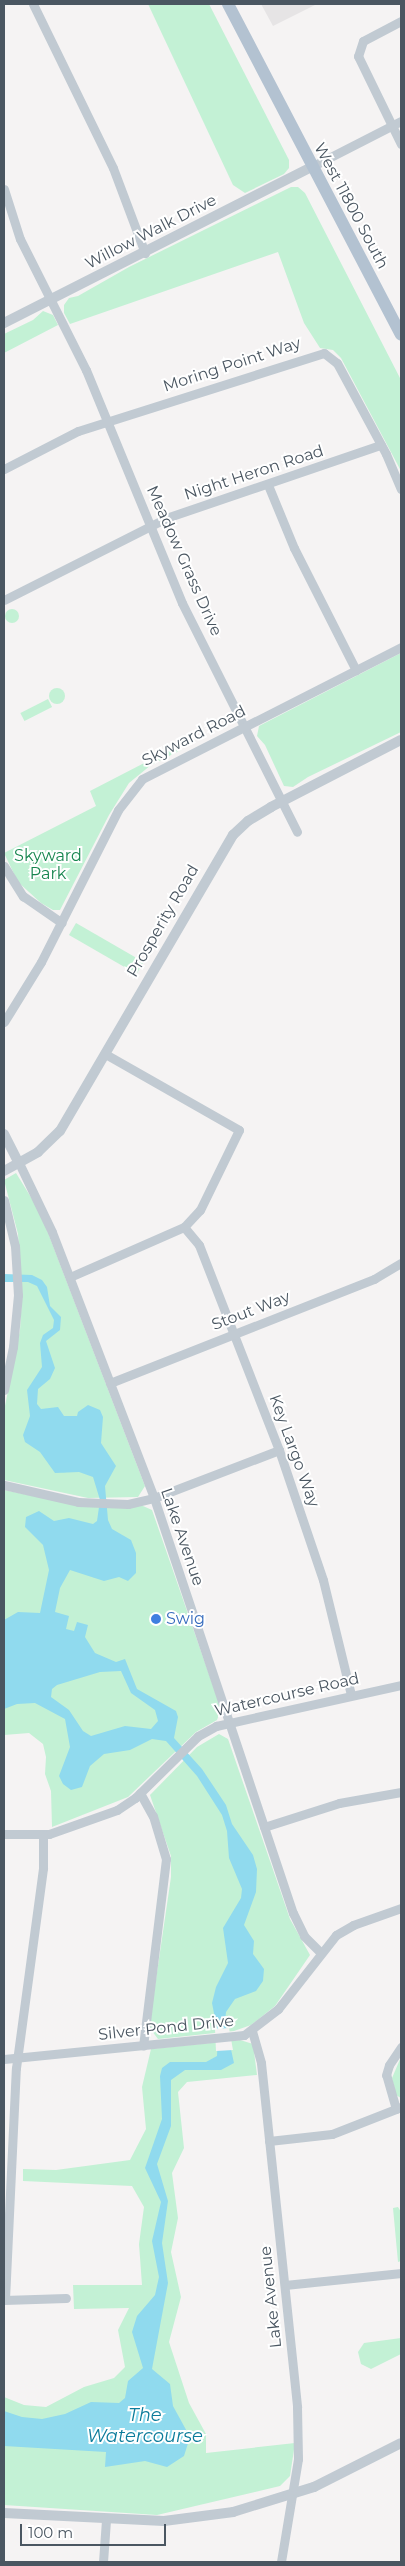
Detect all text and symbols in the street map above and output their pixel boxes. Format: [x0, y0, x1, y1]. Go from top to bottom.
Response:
street label: West 11800 South [310, 140, 392, 272]
street label: Willow Walk Drive [82, 191, 220, 273]
street label: Moring Point Way [161, 334, 303, 396]
street label: Night Heron Road [182, 441, 326, 505]
street label: Meadow Grass Drive [142, 483, 226, 639]
street label: Skyward Road [139, 702, 249, 770]
park label: Skyward Park [14, 846, 82, 884]
street label: Prosperity Road [123, 861, 203, 981]
street label: Stout Way [209, 1287, 293, 1335]
street label: Key Largo Way [265, 1392, 323, 1510]
street label: Lake Avenue [156, 1485, 208, 1589]
place label: Swig [166, 1609, 205, 1629]
marker: Swig [150, 1613, 162, 1625]
street label: Watercourse Road [213, 1669, 361, 1721]
street label: Silver Pond Drive [97, 2011, 235, 2045]
street label: Lake Avenue [256, 2245, 286, 2349]
water label: The Watercourse [87, 2405, 203, 2448]
scale bar [22, 2514, 169, 2546]
text: 100 m [28, 2523, 73, 2542]

